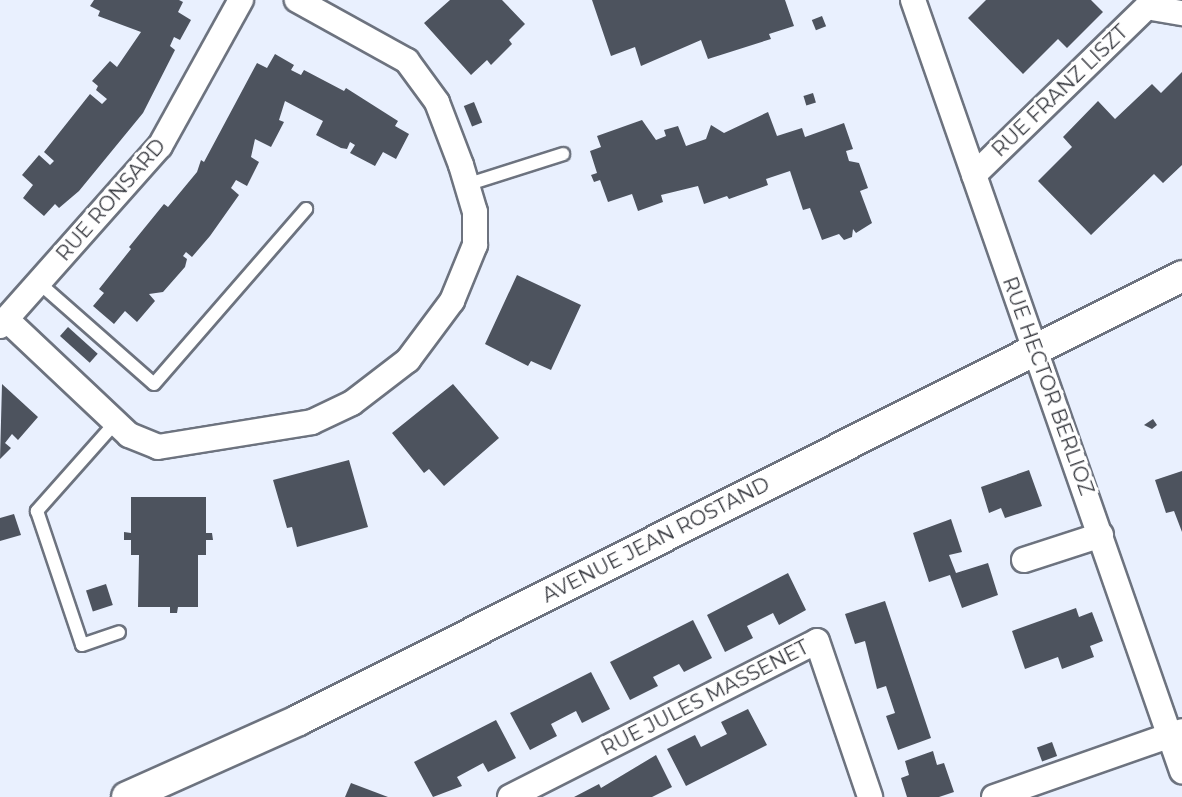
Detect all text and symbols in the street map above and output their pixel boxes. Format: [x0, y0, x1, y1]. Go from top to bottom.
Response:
street label: RUE FRANZ LISZT [987, 20, 1133, 162]
street label: RUE RONSARD [51, 134, 171, 266]
street label: RUE HECTOR BERLIOZ [997, 274, 1099, 498]
street label: AVENUE JEAN ROSTAND [538, 472, 774, 608]
street label: RUE JULES MASSENET [597, 635, 813, 761]

